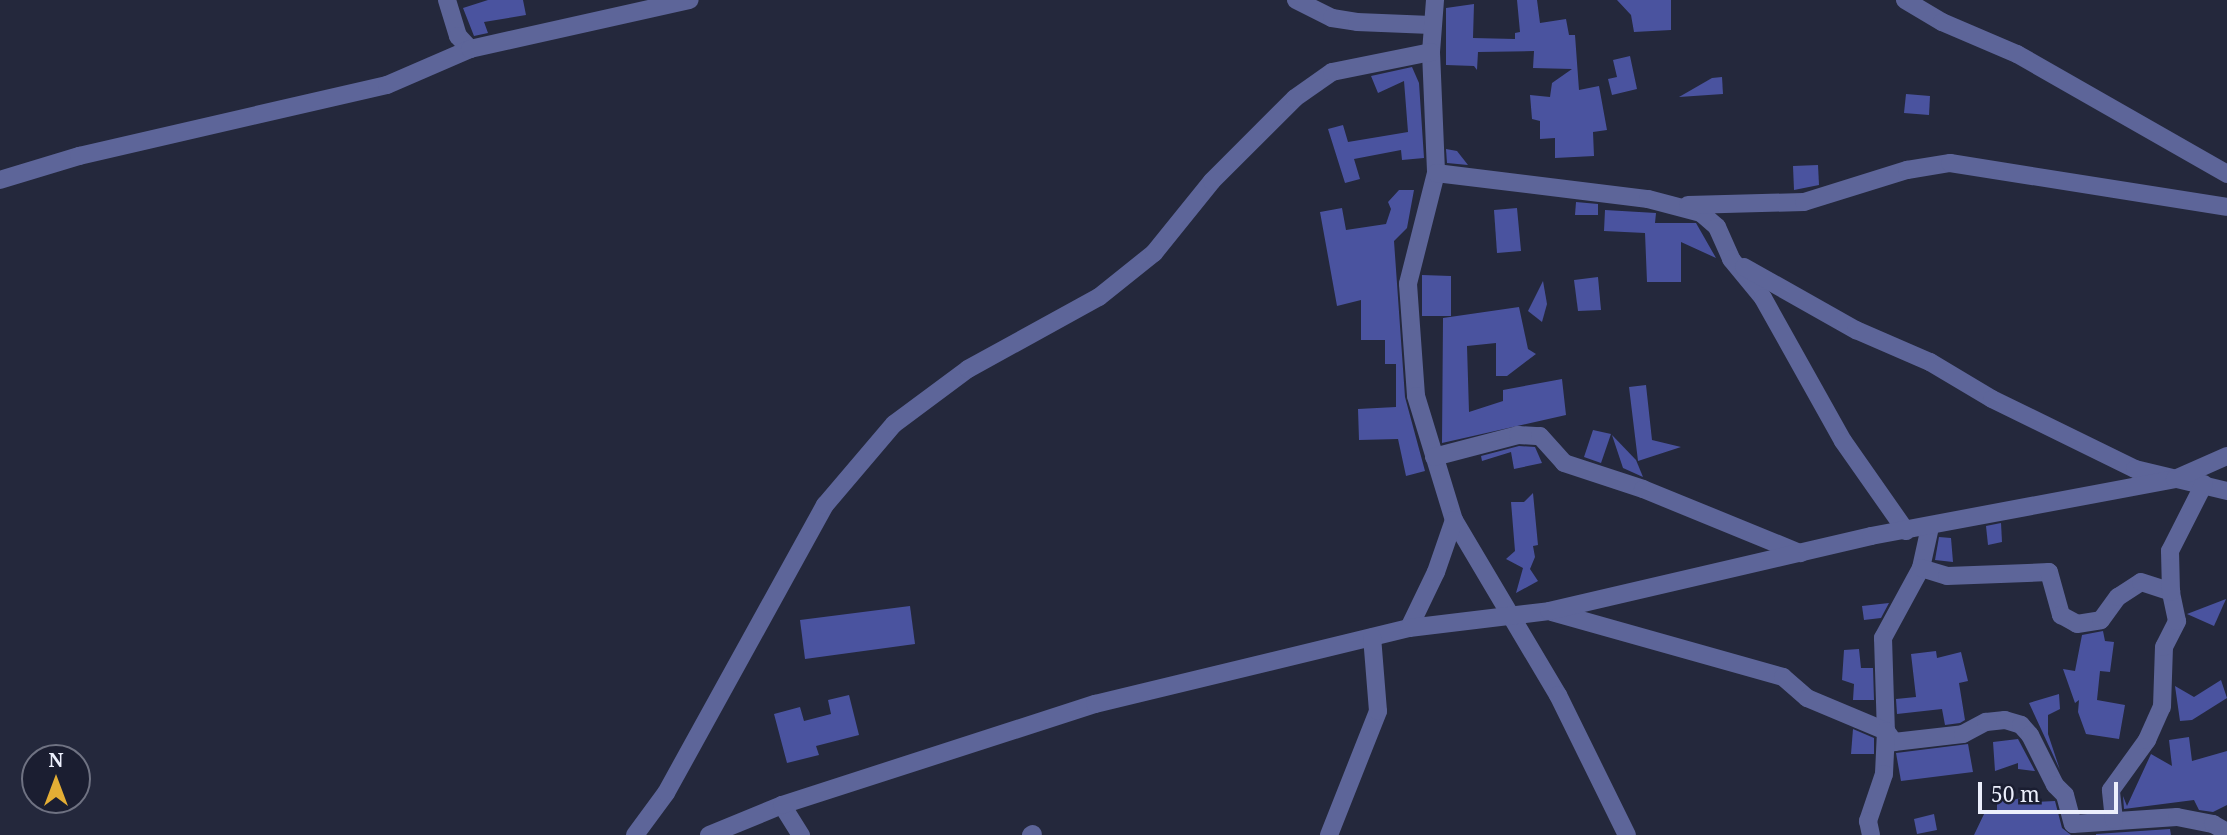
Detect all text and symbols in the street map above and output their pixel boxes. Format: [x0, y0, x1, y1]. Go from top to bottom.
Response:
north arrow [21, 744, 91, 814]
text: N [49, 747, 63, 773]
scale bar [1982, 768, 2122, 812]
text: 50 m [1991, 780, 2040, 808]

